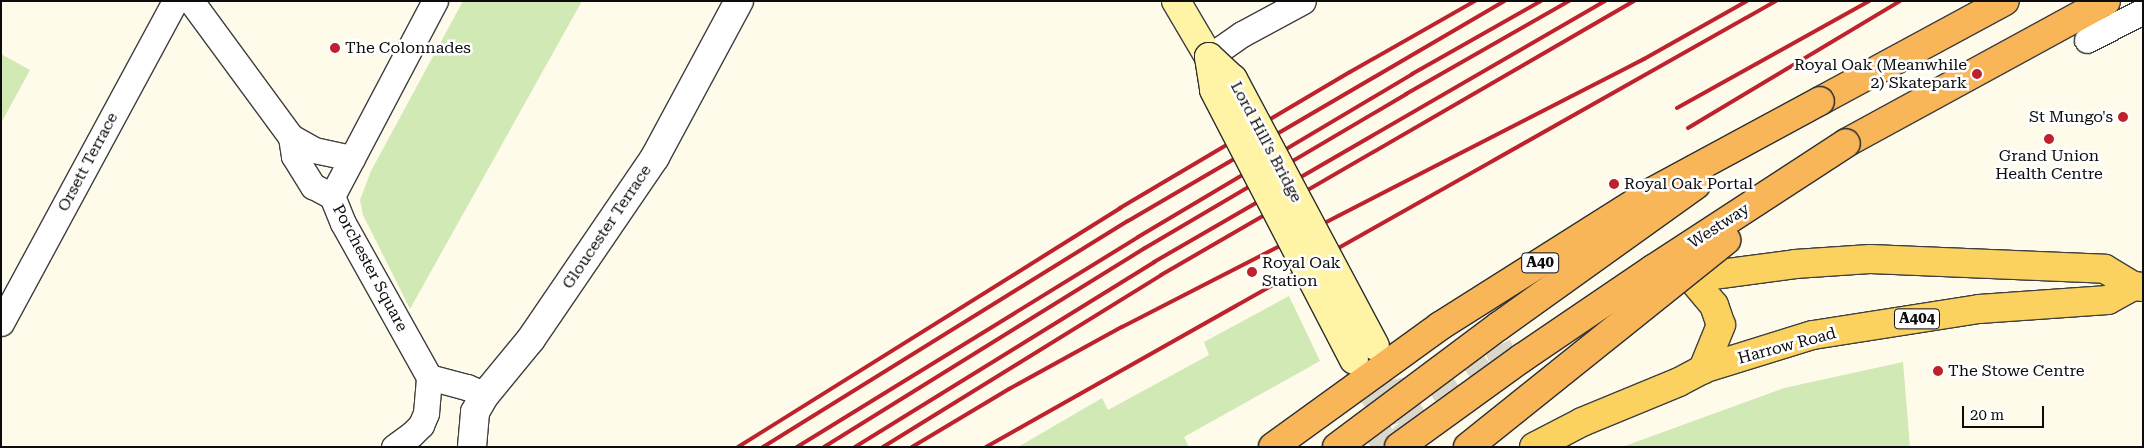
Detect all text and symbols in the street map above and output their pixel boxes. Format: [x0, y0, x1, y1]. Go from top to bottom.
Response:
place label: The Colonnades [345, 38, 471, 58]
marker: The Colonnades [329, 42, 341, 54]
place label: Royal Oak (Meanwhile 2) Skatepark [1794, 55, 1967, 93]
marker: Royal Oak (Meanwhile 2) Skatepark [1971, 68, 1983, 80]
street label: Lord Hill's Bridge [1226, 78, 1306, 206]
place label: St Mungo's [2029, 107, 2113, 127]
street label: Orsett Terrace [54, 109, 122, 215]
marker: St Mungo's [2117, 111, 2129, 123]
marker: Grand Union Health Centre [2043, 133, 2055, 145]
place label: Grand Union Health Centre [1995, 146, 2103, 184]
street label: Gloucester Terrace [558, 161, 656, 293]
place label: Royal Oak Portal [1624, 174, 1753, 194]
marker: Royal Oak Portal [1608, 178, 1620, 190]
street label: Westway [1685, 199, 1753, 253]
street label: Porchester Square [328, 201, 412, 335]
road number: A40 [1520, 250, 1560, 276]
place label: Royal Oak Station [1262, 253, 1341, 291]
marker: Royal Oak Station [1246, 266, 1258, 278]
road number: A404 [1893, 306, 1941, 332]
street label: Harrow Road [1736, 324, 1838, 368]
place label: The Stowe Centre [1948, 361, 2085, 381]
marker: The Stowe Centre [1932, 365, 1944, 377]
scale bar [1964, 396, 2046, 428]
text: 20 m [1970, 406, 2004, 424]

